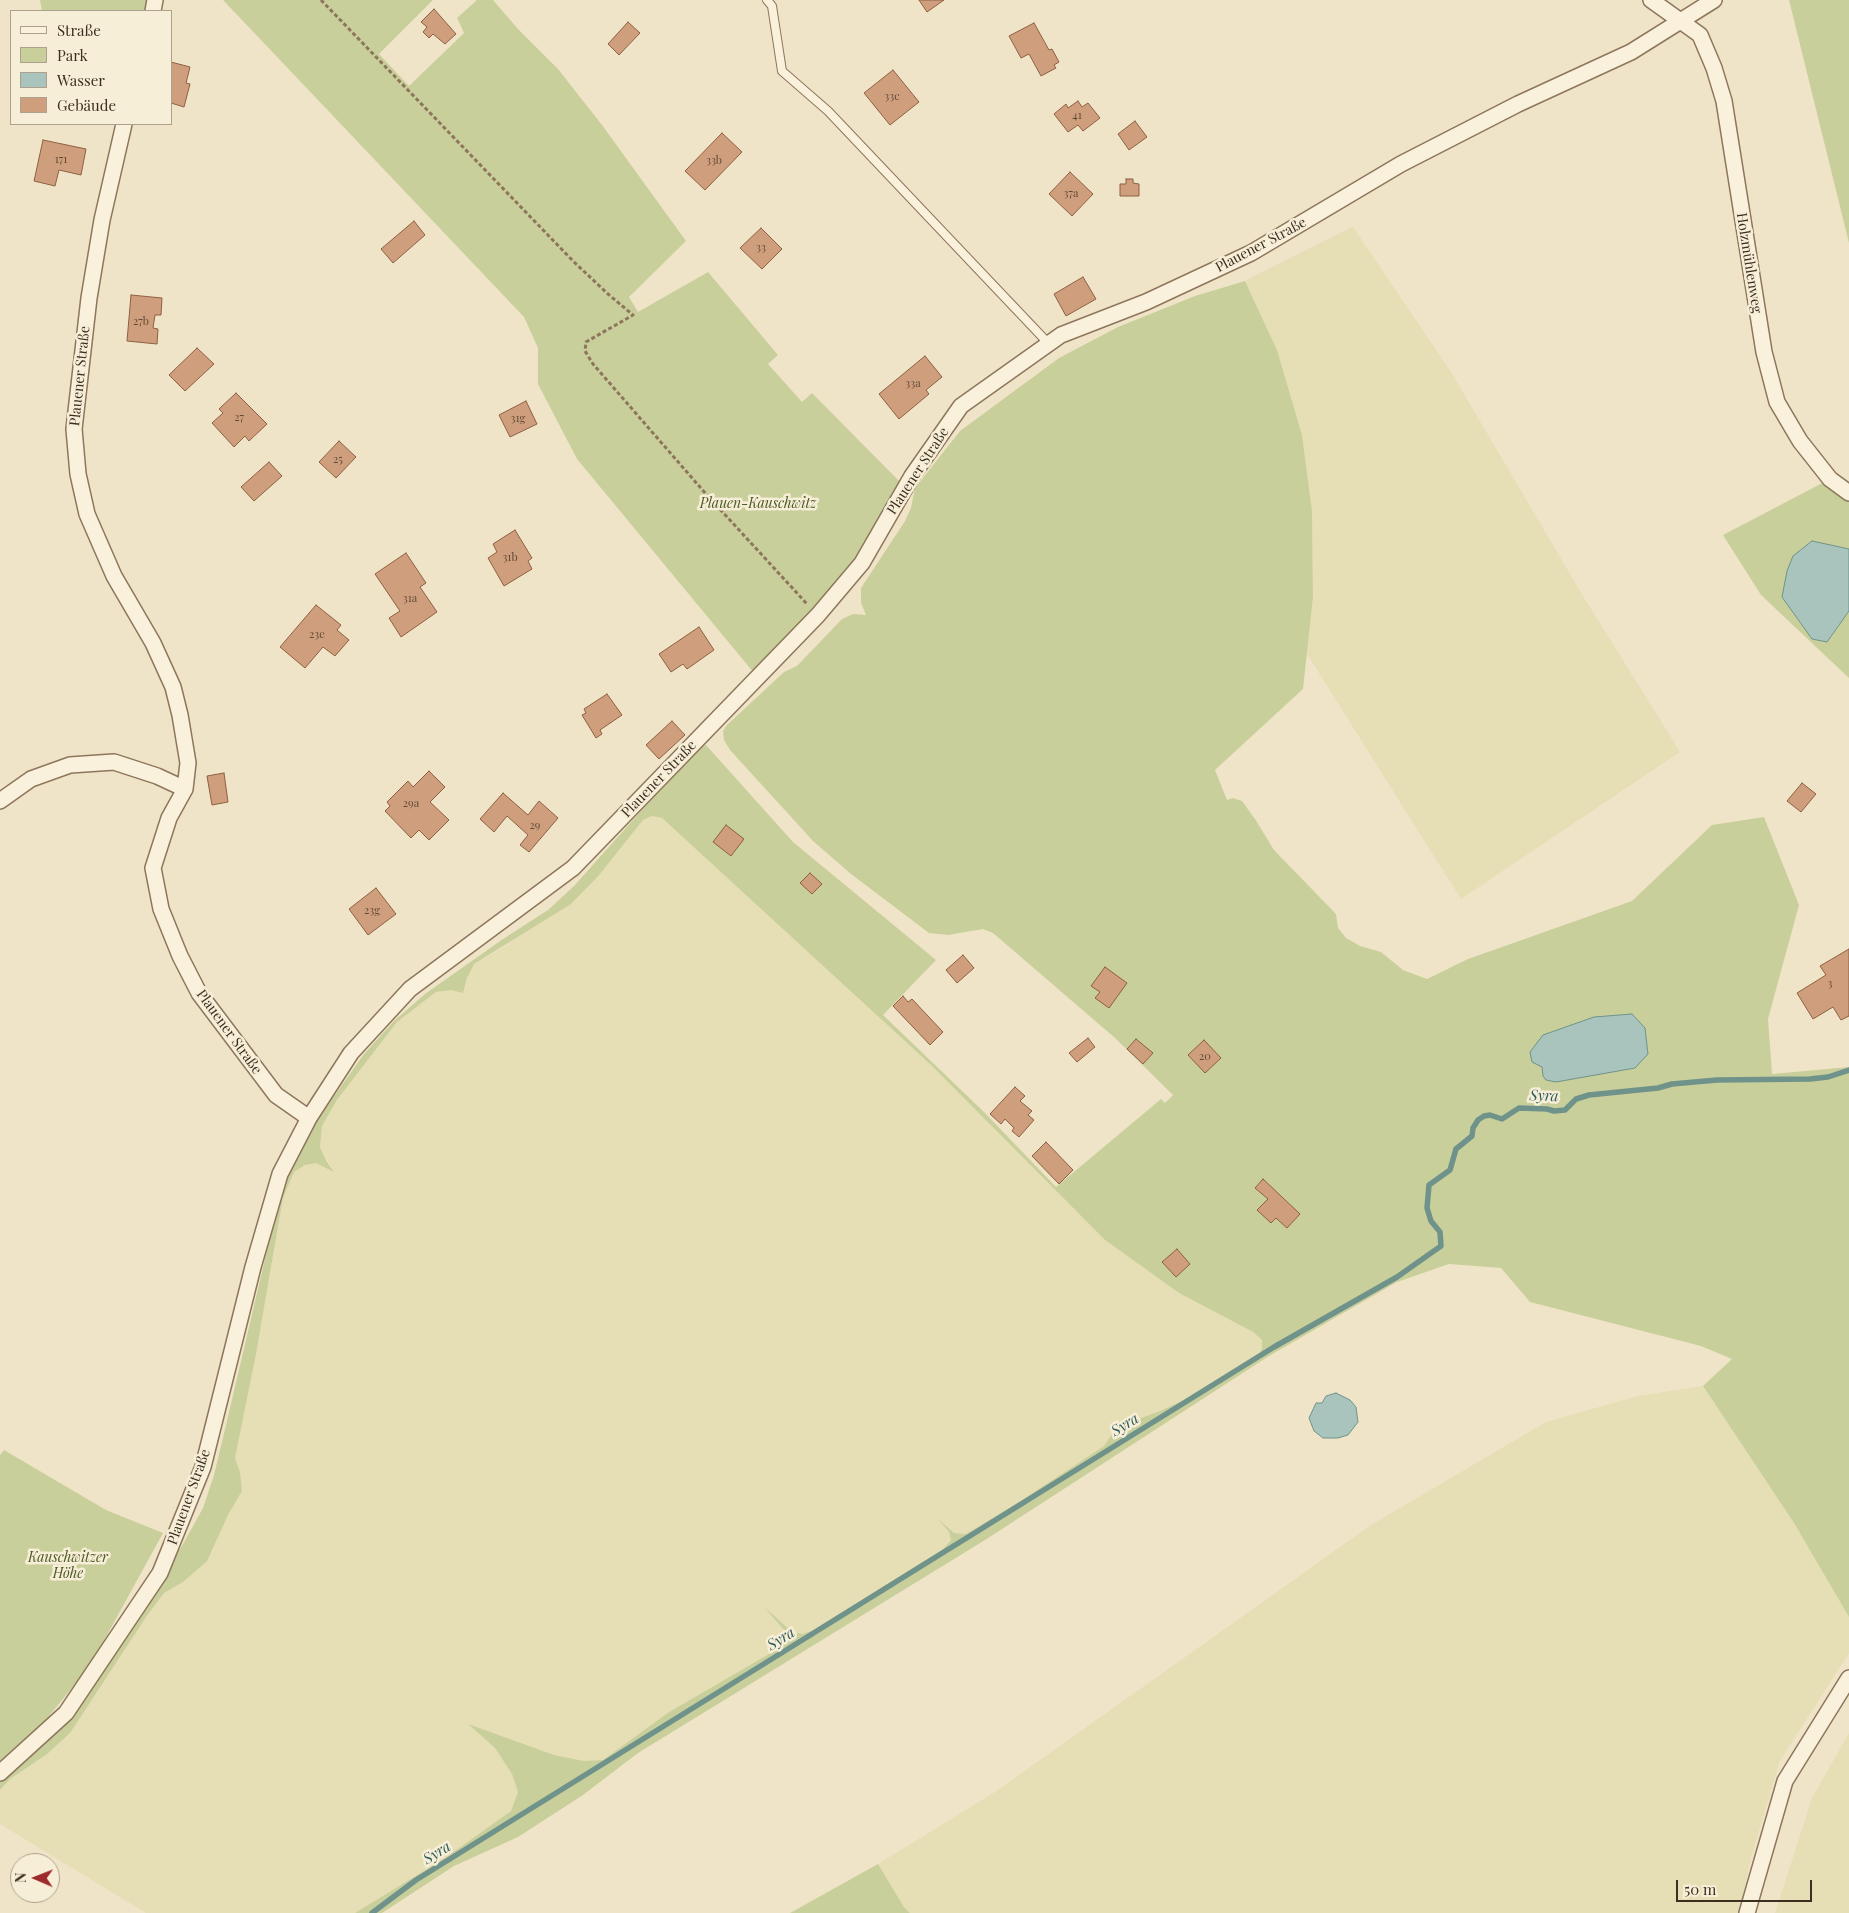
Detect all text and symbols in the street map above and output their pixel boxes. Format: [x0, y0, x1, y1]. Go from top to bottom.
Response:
legend [10, 10, 172, 125]
text: Straße [57, 20, 101, 40]
text: Park [57, 45, 88, 65]
text: Wasser [57, 70, 105, 90]
house number: 33c [884, 90, 900, 104]
text: Gebäude [57, 95, 116, 115]
house number: 41 [1072, 109, 1082, 123]
house number: 171 [55, 153, 67, 167]
house number: 33b [706, 154, 722, 168]
house number: 37a [1064, 187, 1078, 201]
street label: Holzmühlenweg [1733, 211, 1765, 315]
street label: Plauener Straße [1213, 214, 1309, 276]
house number: 33 [756, 241, 766, 255]
house number: 27b [133, 315, 149, 329]
street label: Plauener Straße [66, 325, 94, 427]
house number: 33a [905, 377, 921, 391]
house number: 27 [234, 411, 244, 425]
house number: 31g [511, 412, 525, 426]
street label: Plauener Straße [884, 424, 952, 518]
house number: 25 [333, 453, 343, 467]
park label: Plauen-Kauschwitz [700, 496, 816, 512]
house number: 31b [502, 551, 518, 565]
house number: 31a [403, 592, 417, 606]
house number: 23e [309, 628, 325, 642]
street label: Plauener Straße [618, 737, 700, 821]
house number: 29a [403, 797, 419, 811]
house number: 29 [530, 819, 540, 833]
house number: 23g [364, 904, 380, 918]
house number: 3 [1828, 977, 1832, 991]
street label: Plauener Straße [193, 986, 265, 1078]
house number: 20 [1199, 1050, 1211, 1064]
water label: Syra [1529, 1086, 1559, 1106]
water label: Syra [1108, 1410, 1142, 1440]
street label: Plauener Straße [164, 1447, 214, 1547]
park label: Kauschwitzer Höhe [28, 1550, 108, 1582]
water label: Syra [764, 1624, 798, 1654]
water label: Syra [420, 1838, 454, 1868]
north arrow [10, 1853, 60, 1903]
scale bar [1679, 1870, 1815, 1902]
text: N [11, 1873, 30, 1883]
text: 50 m [1684, 1879, 1716, 1899]

